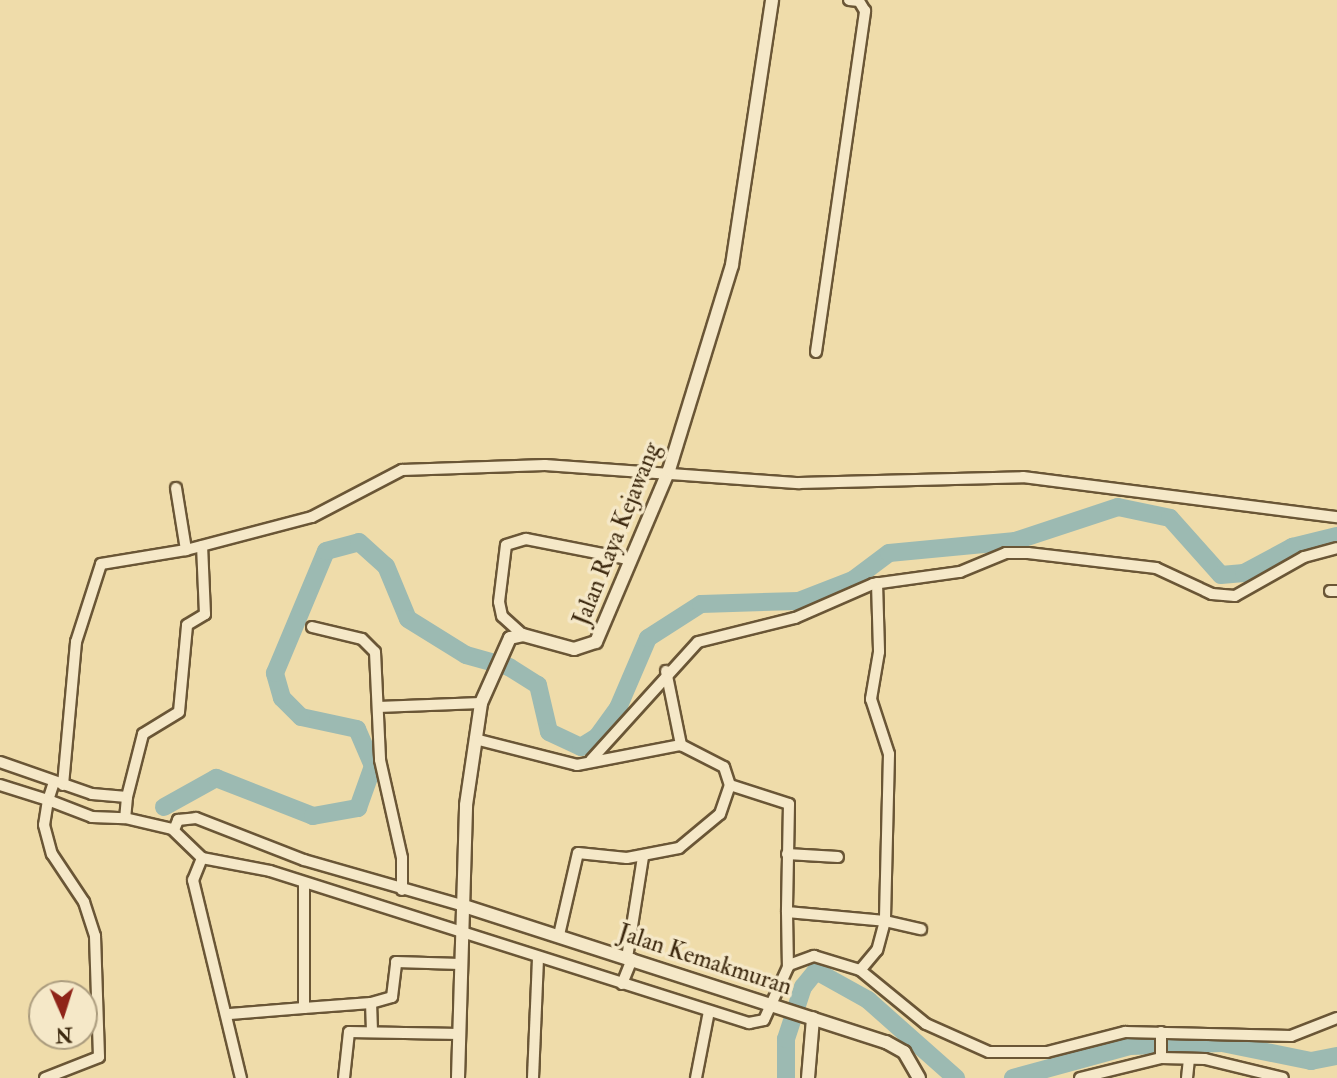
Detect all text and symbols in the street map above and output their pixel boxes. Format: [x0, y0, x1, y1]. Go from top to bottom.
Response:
street label: Jalan Raya Kejawang [567, 438, 667, 630]
street label: Jalan Kemakmuran [615, 918, 795, 1002]
north arrow [28, 980, 98, 1050]
text: N [55, 1022, 73, 1046]

